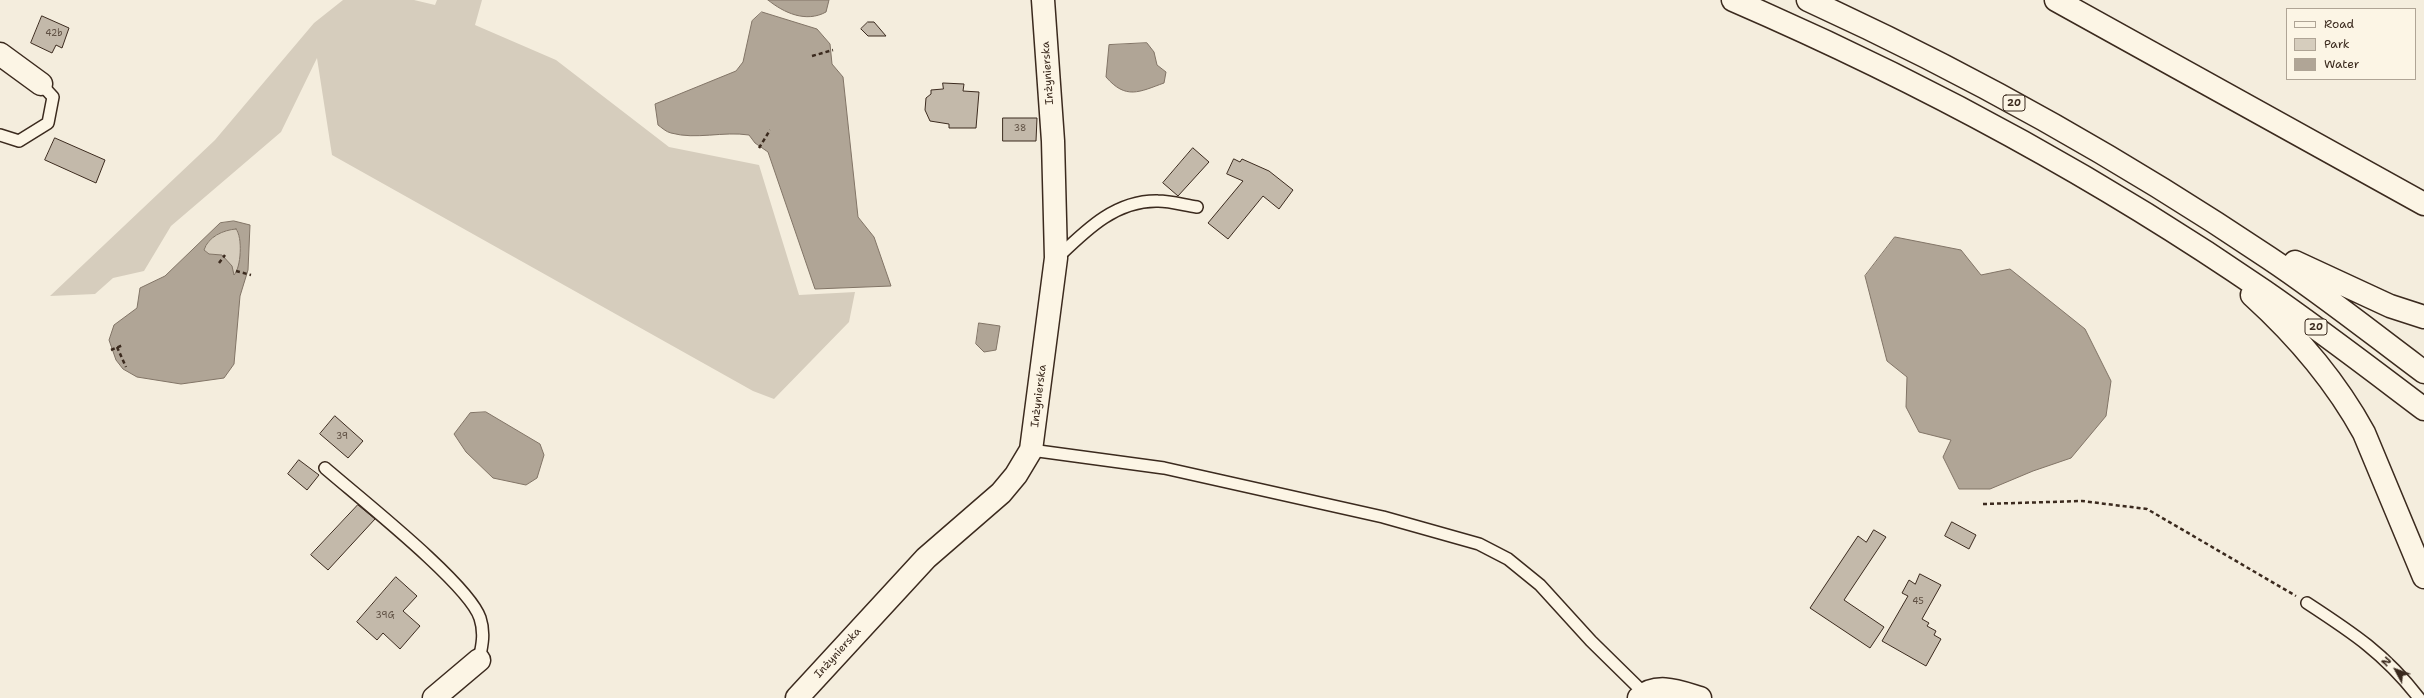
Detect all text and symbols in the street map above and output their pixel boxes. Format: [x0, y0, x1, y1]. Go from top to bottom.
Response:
legend [2286, 8, 2416, 80]
text: Road [2324, 16, 2354, 32]
house number: 42b [45, 29, 63, 39]
text: Park [2324, 36, 2350, 52]
street label: Inżynierska [1039, 41, 1057, 105]
text: Water [2324, 56, 2359, 72]
road number: 20 [2003, 95, 2025, 111]
house number: 38 [1014, 124, 1026, 134]
road number: 20 [2305, 319, 2327, 335]
street label: Inżynierska [1029, 364, 1049, 428]
house number: 39 [336, 432, 348, 442]
house number: 45 [1912, 597, 1924, 607]
house number: 39G [376, 611, 394, 621]
street label: Inżynierska [812, 625, 864, 681]
north arrow [2376, 650, 2416, 690]
text: N [2378, 654, 2395, 670]

